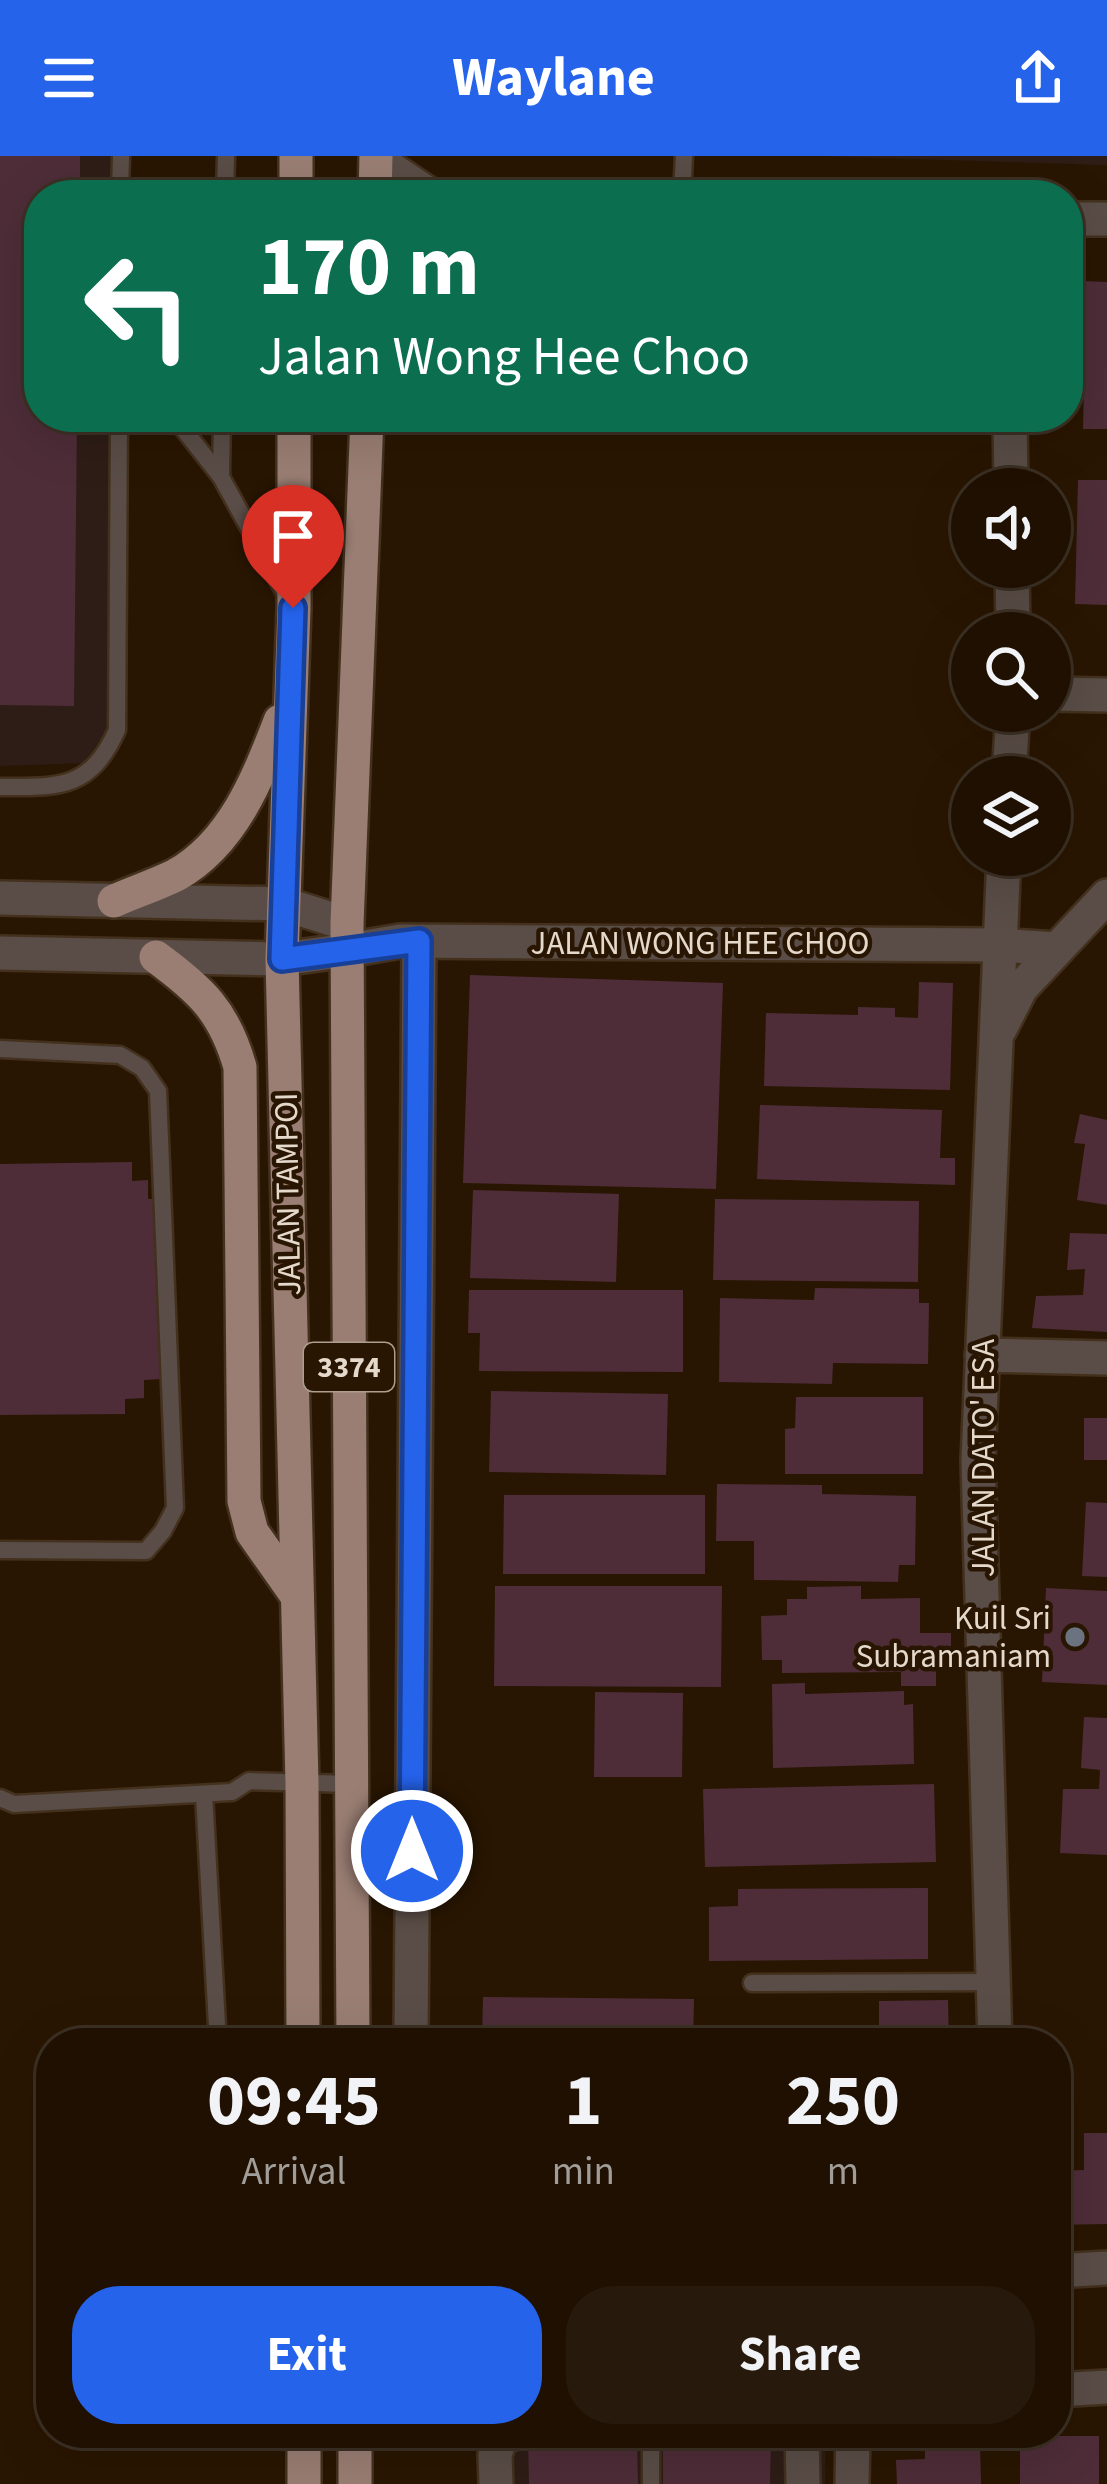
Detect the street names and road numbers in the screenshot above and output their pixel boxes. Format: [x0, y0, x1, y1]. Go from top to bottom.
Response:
street label: JALAN WONG HEE CHOO [531, 920, 869, 967]
street label: JALAN TAMPOI [263, 1092, 313, 1296]
street label: JALAN DATO' ESA [960, 1339, 1007, 1577]
road number: 3374 [304, 1343, 394, 1391]

